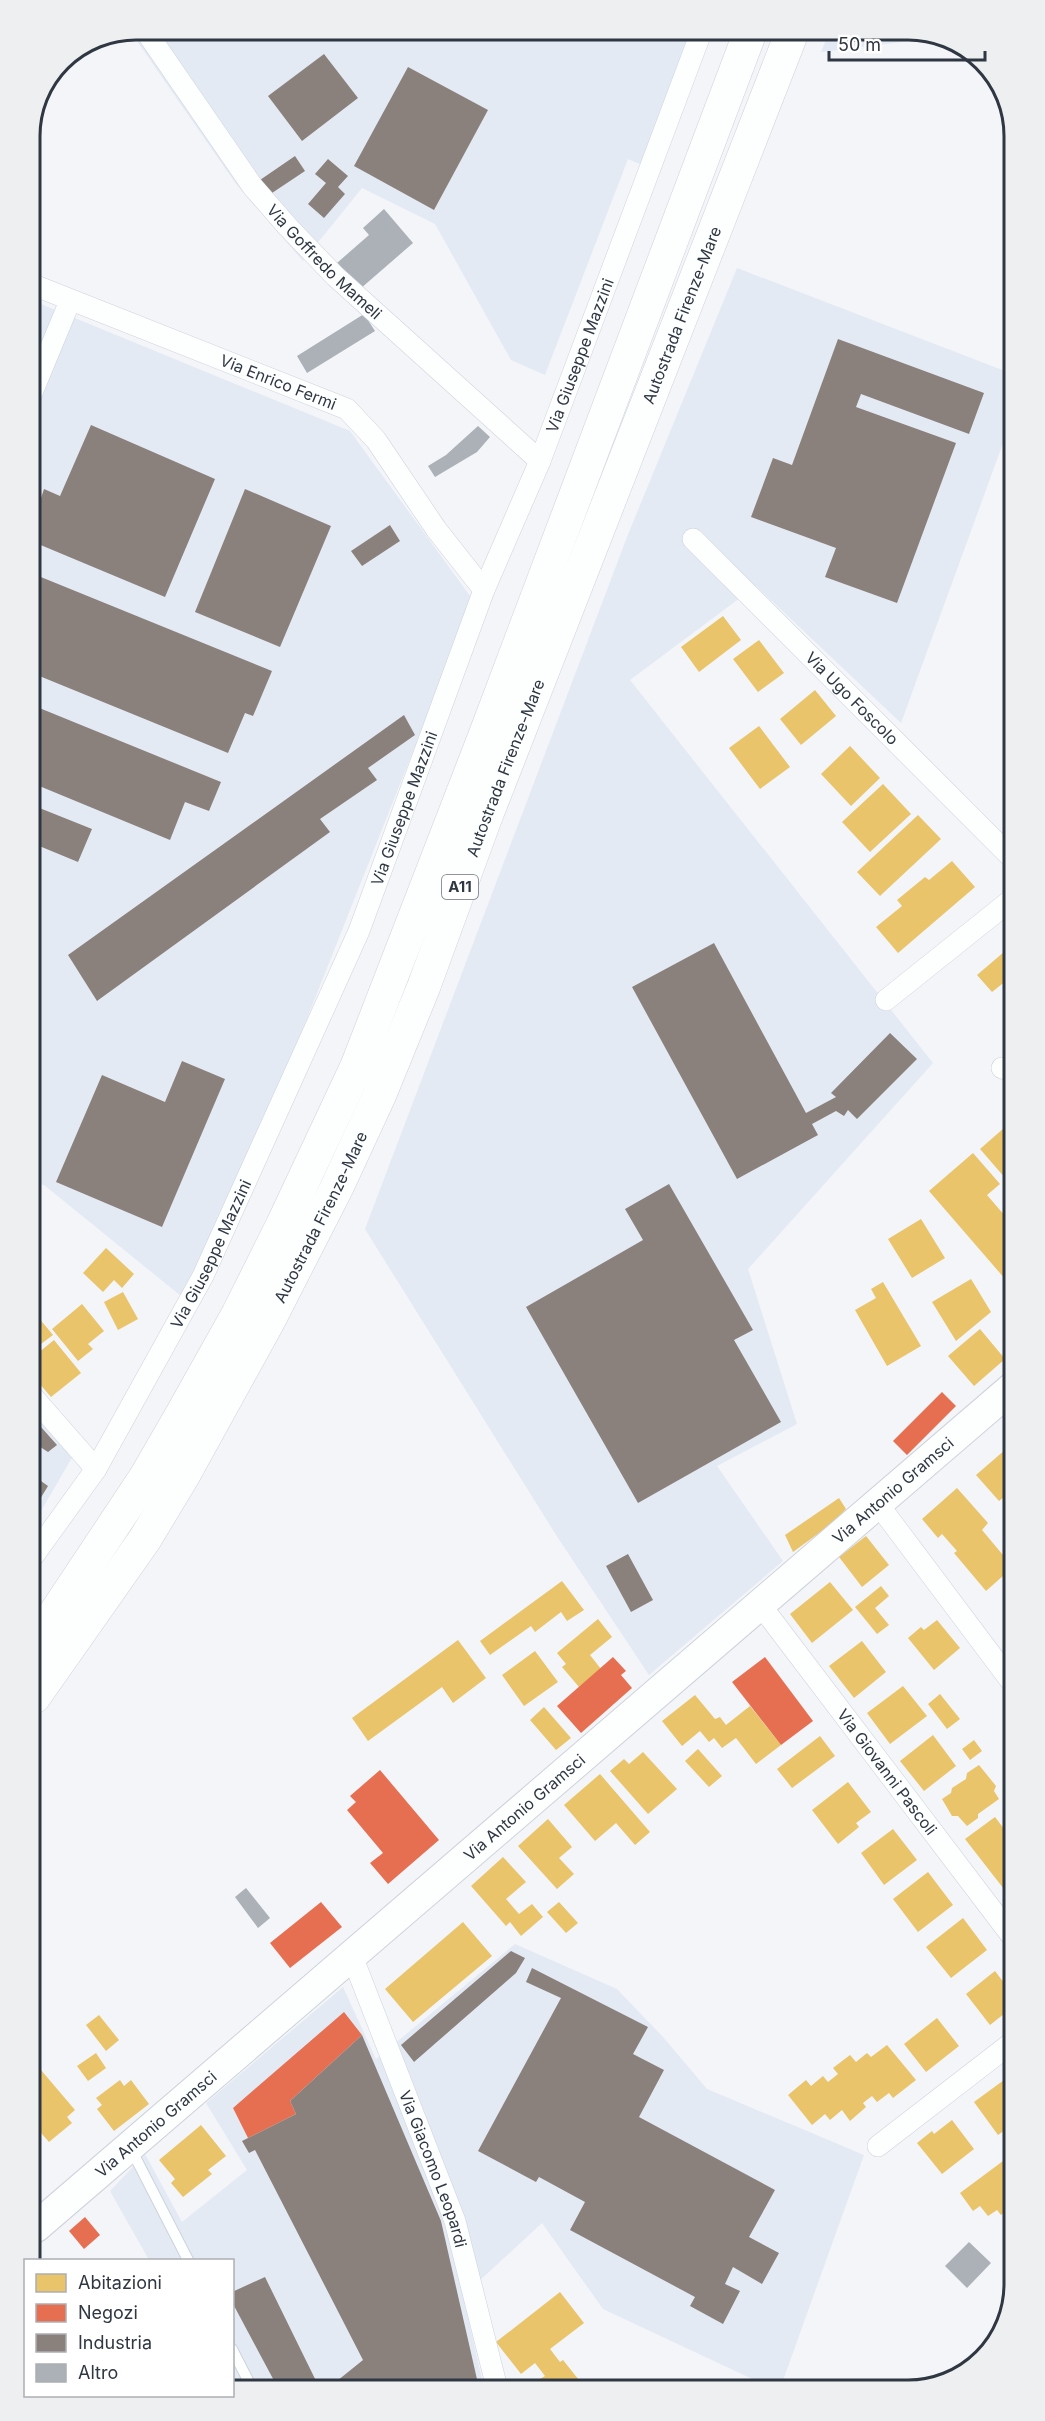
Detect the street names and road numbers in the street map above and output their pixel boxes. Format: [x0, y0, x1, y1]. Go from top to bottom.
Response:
street label: Via Goffredo Mameli [263, 200, 386, 323]
street label: Autostrada Firenze-Mare [638, 223, 725, 407]
street label: Via Giuseppe Mazzini [542, 275, 618, 435]
street label: Via Enrico Fermi [217, 350, 339, 414]
street label: Via Ugo Foscolo [801, 647, 903, 749]
street label: Autostrada Firenze-Mare [462, 676, 549, 860]
street label: Via Giuseppe Mazzini [366, 728, 441, 888]
road number: A11 [442, 875, 478, 899]
street label: Autostrada Firenze-Mare [270, 1128, 371, 1306]
street label: Via Giuseppe Mazzini [166, 1176, 255, 1332]
street label: Via Antonio Gramsci [828, 1433, 958, 1548]
street label: Via Giovanni Pascoli [833, 1705, 941, 1839]
street label: Via Antonio Gramsci [460, 1750, 589, 1865]
street label: Via Antonio Gramsci [91, 2066, 220, 2182]
street label: Via Giacomo Leopardi [395, 2087, 471, 2250]

